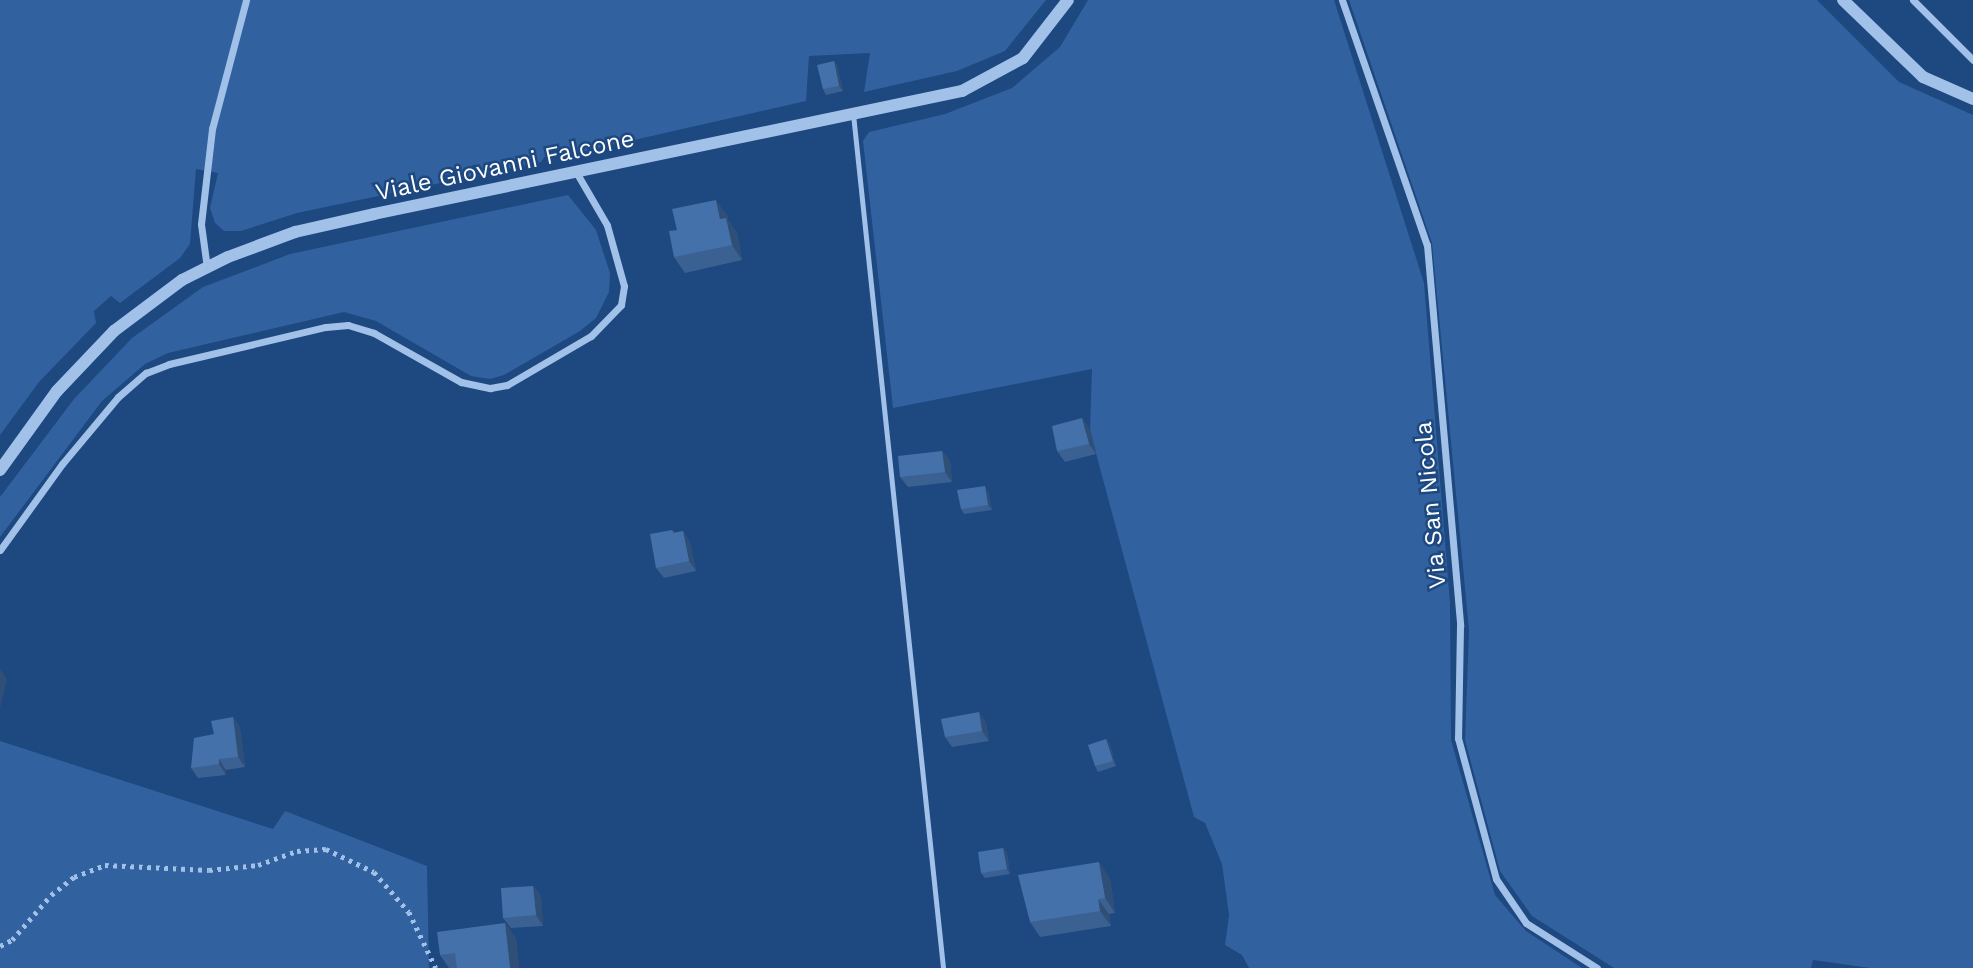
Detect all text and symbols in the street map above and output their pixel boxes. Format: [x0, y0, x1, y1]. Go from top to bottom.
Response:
street label: Viale Giovanni Falcone [373, 124, 637, 208]
street label: Via San Nicola [1409, 420, 1453, 590]

